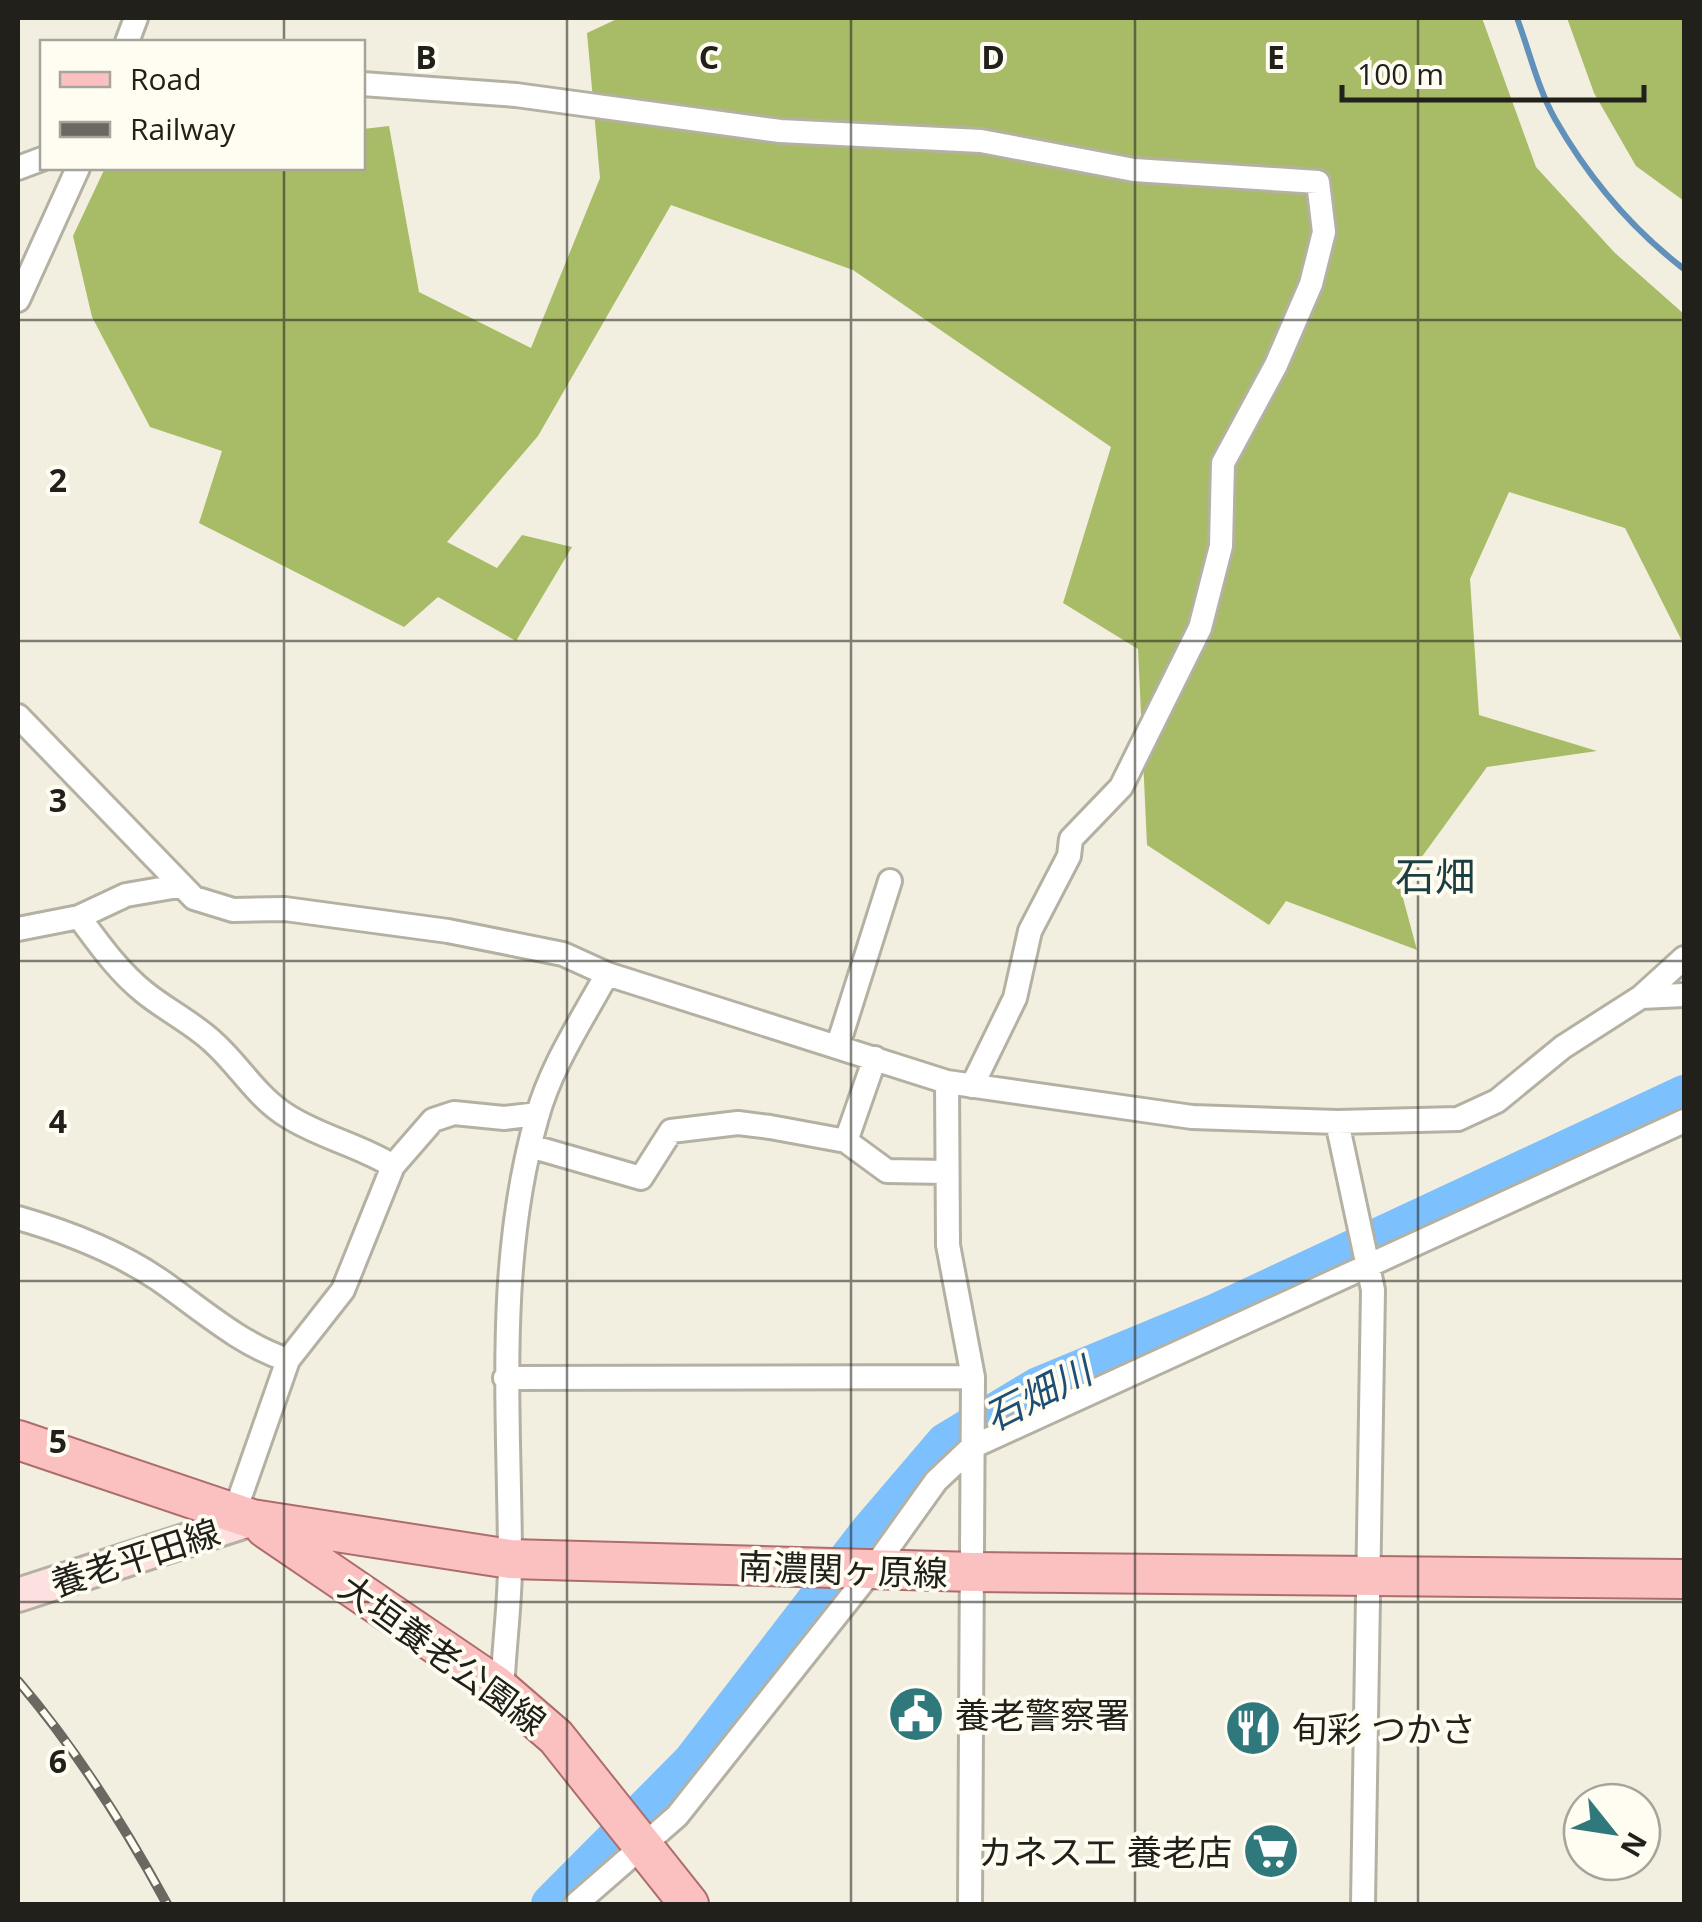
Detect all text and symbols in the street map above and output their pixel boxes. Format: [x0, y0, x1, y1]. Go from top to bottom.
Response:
text: B [415, 35, 437, 78]
text: C [699, 35, 719, 78]
text: D [981, 35, 1005, 78]
text: E [1267, 35, 1285, 78]
legend [40, 40, 365, 170]
scale bar [1342, 40, 1644, 102]
text: 100 m [1357, 53, 1444, 94]
text: Road [130, 58, 202, 99]
text: Railway [130, 108, 236, 149]
text: 2 [49, 458, 67, 501]
text: 3 [49, 778, 67, 821]
district label: 石畑 [1395, 848, 1475, 903]
text: 4 [49, 1099, 67, 1142]
water label: 石畑川 [974, 1342, 1103, 1442]
text: 5 [49, 1419, 67, 1462]
street label: 養老平田線 [45, 1508, 225, 1606]
street label: 南濃関ヶ原線 [737, 1542, 949, 1596]
street label: 大垣養老公園線 [330, 1563, 556, 1745]
public building icon: 養老警察署 [886, 1684, 946, 1744]
place label: 養老警察署 [955, 1691, 1130, 1738]
restaurant icon: 旬彩 つかさ [1223, 1698, 1283, 1758]
place label: 旬彩 つかさ [1292, 1705, 1476, 1752]
text: 6 [49, 1739, 67, 1782]
north arrow [1562, 1782, 1662, 1882]
supermarket icon: カネスエ 養老店 [1241, 1821, 1301, 1881]
text: N [1612, 1826, 1657, 1864]
place label: カネスエ 養老店 [978, 1828, 1232, 1875]

